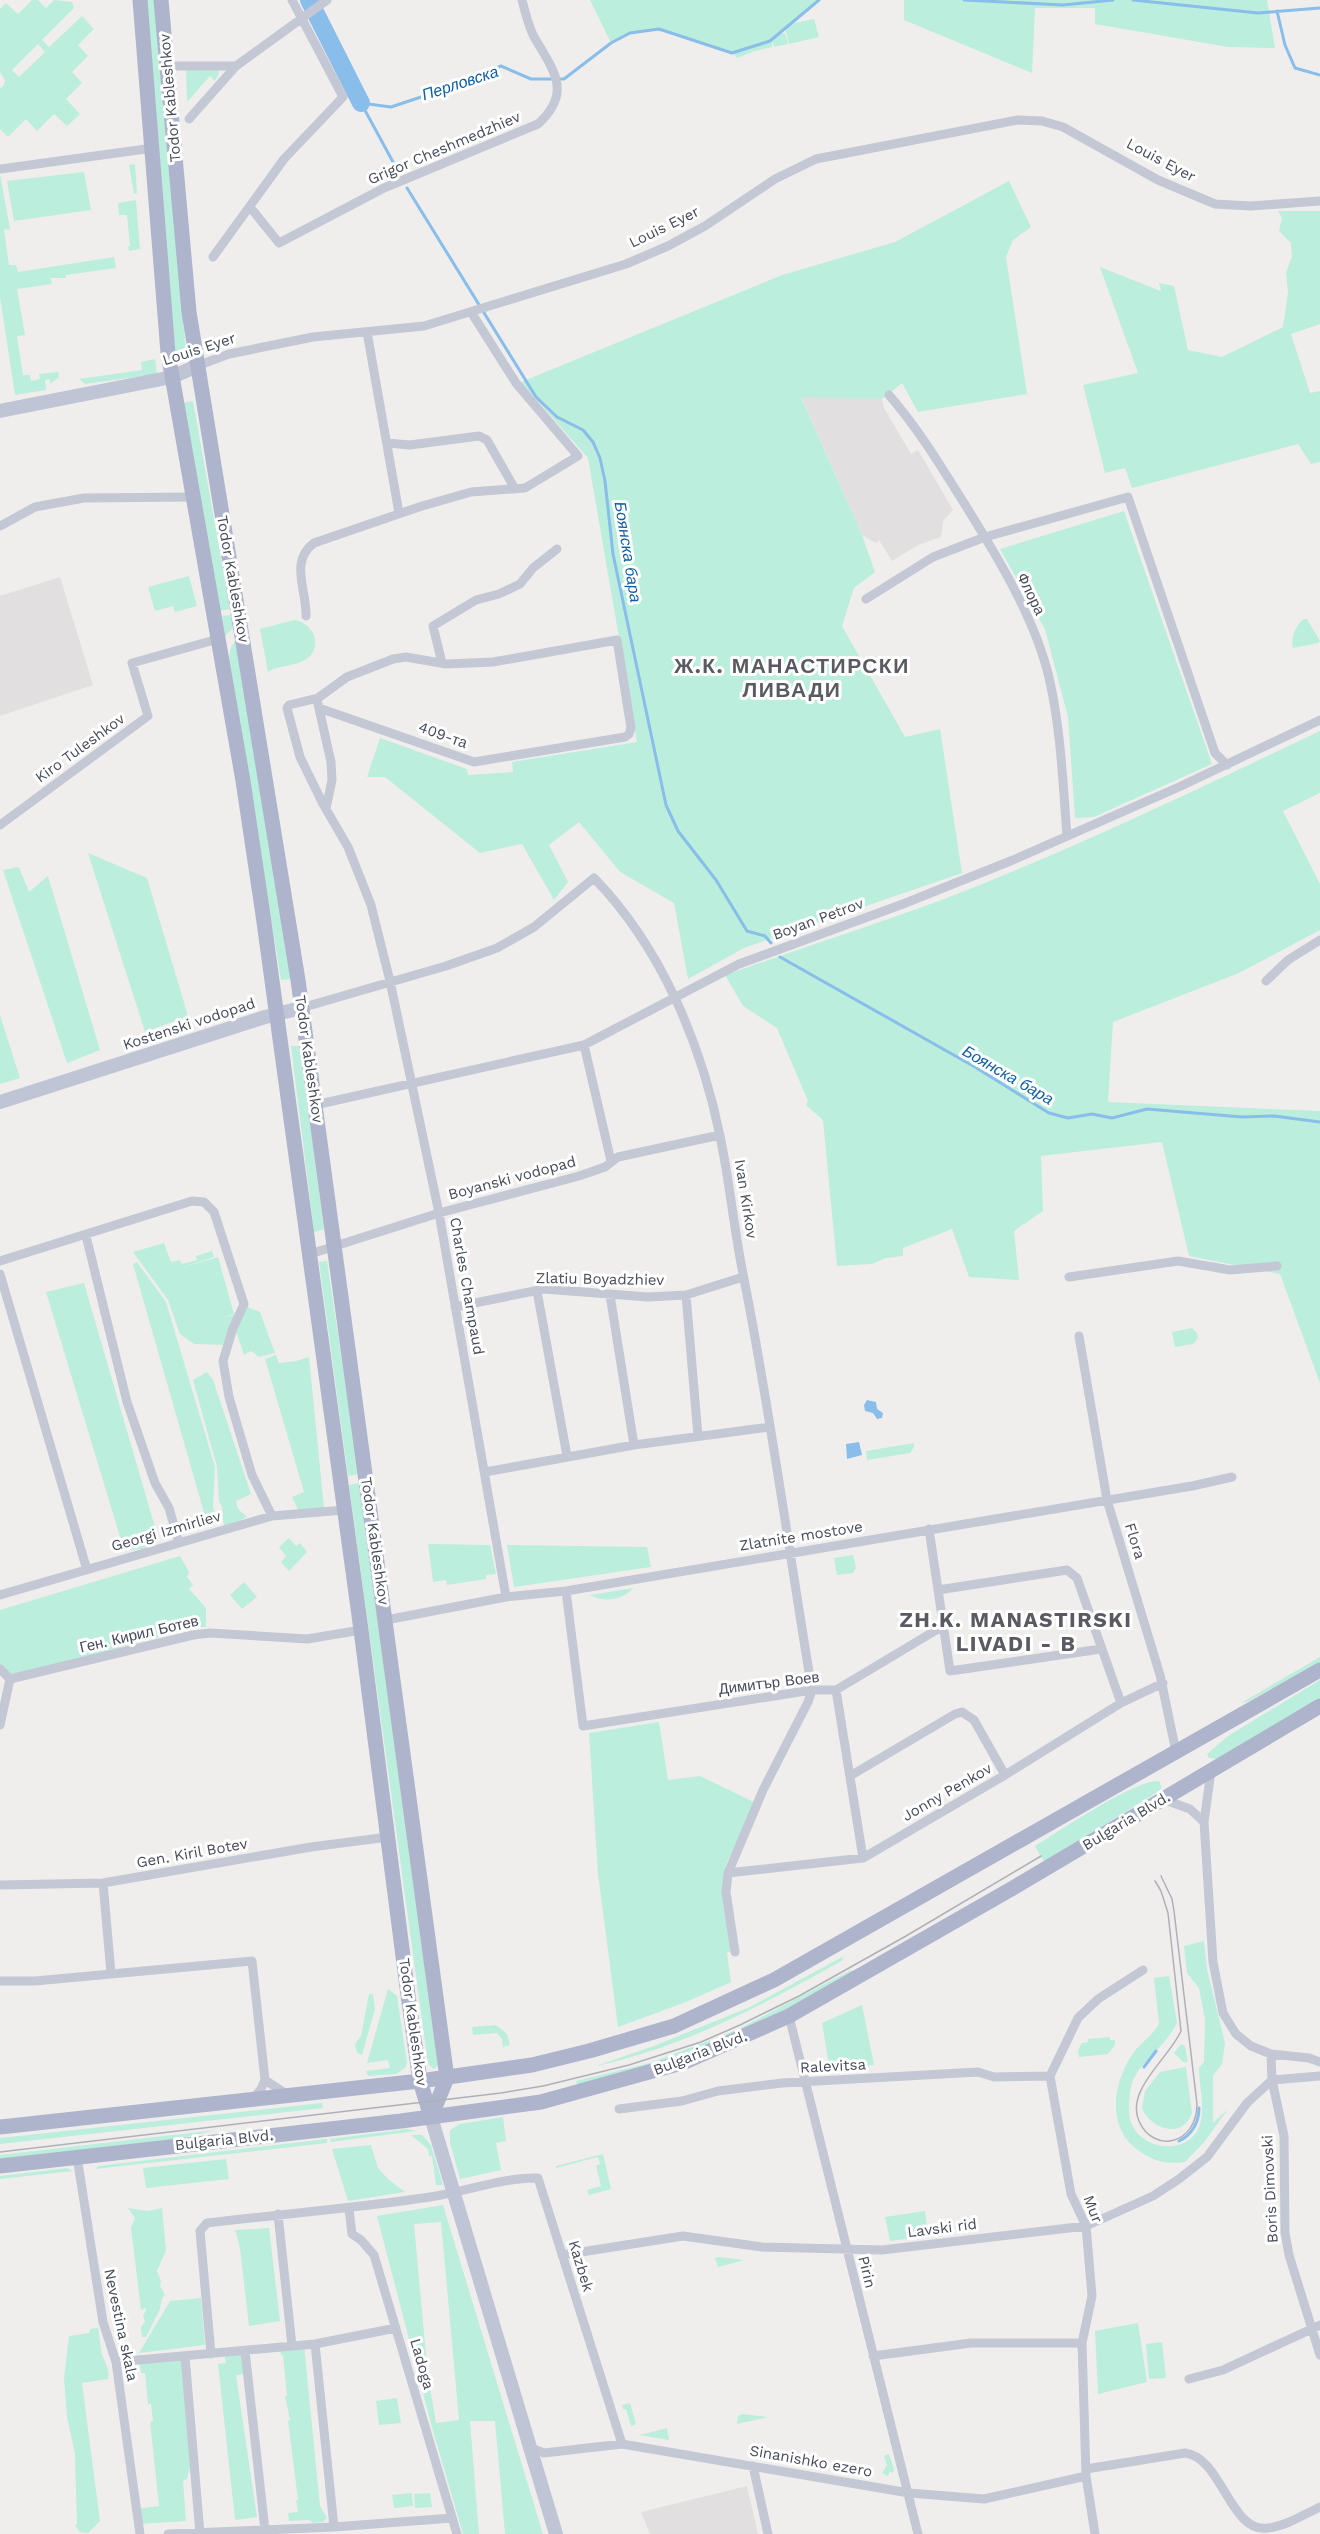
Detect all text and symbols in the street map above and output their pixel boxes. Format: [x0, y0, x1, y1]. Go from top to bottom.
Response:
street label: Todor Kableshkov [155, 33, 185, 163]
water label: Перловска [419, 62, 501, 104]
street label: Grigor Cheshmedzhiev [365, 108, 523, 188]
street label: Louis Eyer [1123, 134, 1199, 186]
street label: Louis Eyer [626, 202, 702, 252]
street label: Louis Eyer [160, 329, 238, 369]
water label: Боянска бара [611, 500, 645, 604]
street label: Todor Kableshkov [213, 514, 253, 644]
street label: Флора [1013, 570, 1049, 619]
district label: Ж.К. МАНАСТИРСКИ ЛИВАДИ [673, 653, 910, 702]
street label: Kiro Tuleshkov [32, 709, 128, 787]
street label: 409-та [416, 718, 470, 752]
street label: Boyan Petrov [770, 894, 866, 944]
street label: Kostenski vodopad [121, 994, 257, 1054]
street label: Todor Kableshkov [291, 994, 327, 1124]
water label: Боянска бара [959, 1041, 1057, 1109]
street label: Boyanski vodopad [446, 1152, 578, 1204]
street label: Ivan Kirkov [731, 1158, 761, 1240]
street label: Charles Champaud [446, 1216, 488, 1356]
street label: Zlatiu Boyadzhiev [536, 1269, 665, 1289]
street label: Todor Kableshkov [357, 1476, 393, 1606]
street label: Georgi Izmirliev [109, 1507, 223, 1555]
street label: Zlatnite mostove [738, 1517, 864, 1555]
street label: Flora [1121, 1521, 1149, 1562]
district label: ZH.K. MANASTIRSKI LIVADI - B [899, 1607, 1133, 1656]
street label: Ген. Кирил Ботев [78, 1612, 200, 1656]
street label: Димитър Воев [717, 1668, 821, 1698]
street label: Jonny Penkov [899, 1759, 995, 1825]
street label: Bulgaria Blvd. [1079, 1788, 1173, 1854]
street label: Gen. Kiril Botev [135, 1834, 249, 1872]
street label: Todor Kableshkov [395, 1957, 431, 2087]
street label: Bulgaria Blvd. [651, 2027, 749, 2079]
street label: Ralevitsa [800, 2055, 867, 2077]
street label: Bulgaria Blvd. [174, 2126, 274, 2154]
street label: Boris Dimovski [1258, 2135, 1282, 2243]
street label: Mur [1080, 2193, 1106, 2225]
street label: Lavski rid [906, 2215, 978, 2241]
street label: Kazbek [565, 2238, 597, 2294]
street label: Pirin [854, 2254, 880, 2290]
street label: Nevestina skala [100, 2267, 142, 2383]
street label: Ladoga [406, 2336, 438, 2392]
street label: Sinanishko ezero [748, 2441, 874, 2481]

